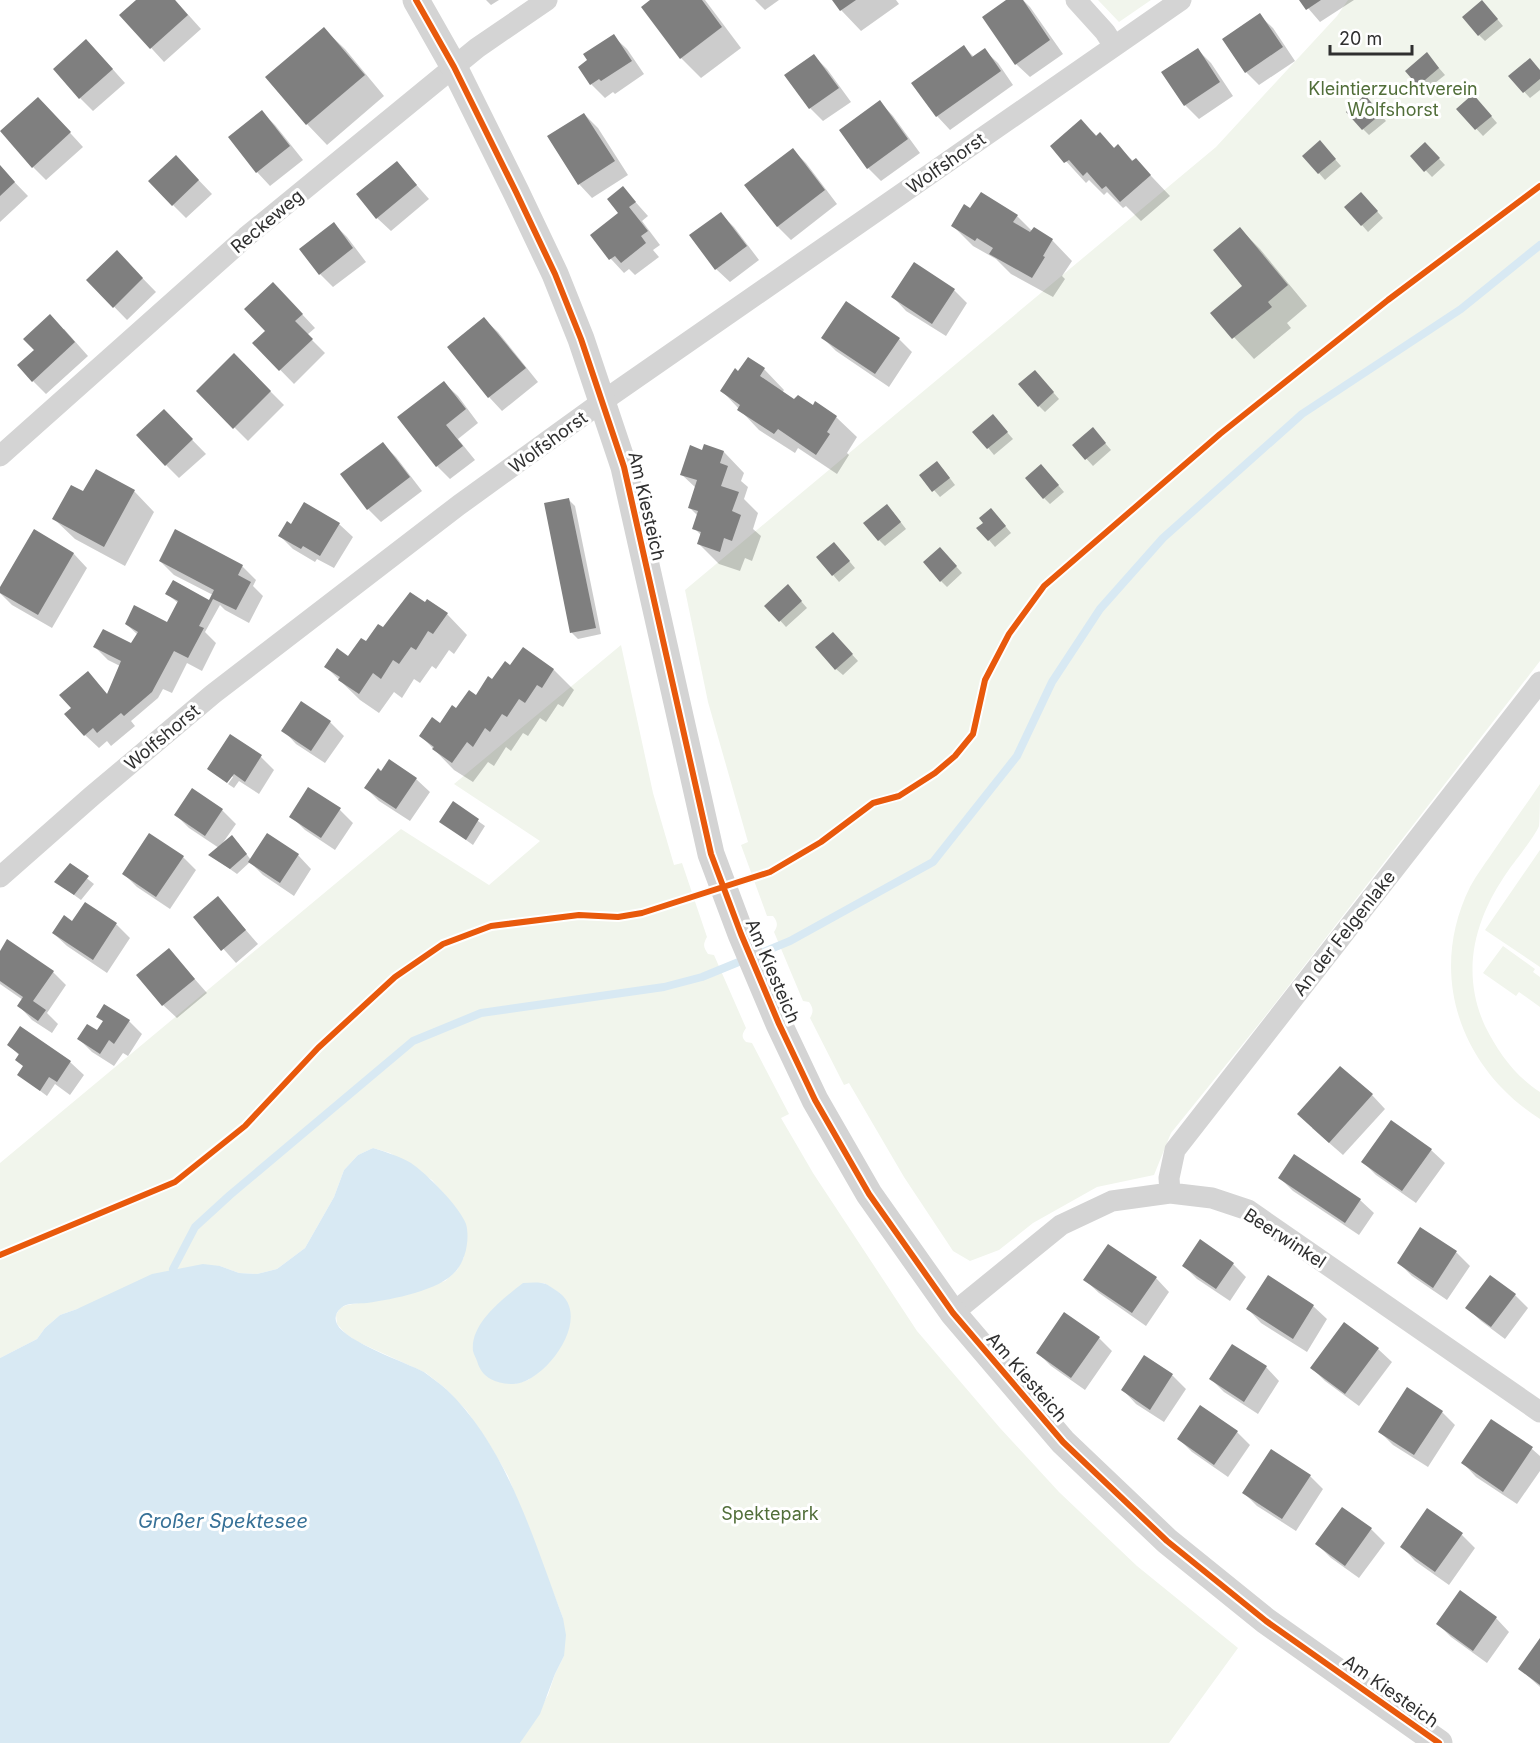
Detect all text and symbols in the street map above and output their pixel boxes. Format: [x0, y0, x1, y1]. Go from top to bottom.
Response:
scale bar [1330, 18, 1412, 56]
text: 20 m [1339, 28, 1382, 49]
park label: Kleintierzuchtverein Wolfshorst [1308, 78, 1478, 120]
street label: Wolfshorst [903, 128, 990, 198]
street label: Reckeweg [227, 185, 307, 257]
street label: Wolfshorst [505, 407, 591, 477]
street label: Am Kiesteich [624, 449, 670, 563]
street label: Wolfshorst [120, 700, 204, 774]
street label: An der Felgenlake [1289, 866, 1399, 1000]
street label: Am Kiesteich [742, 916, 804, 1026]
street label: Beerwinkel [1240, 1204, 1330, 1272]
street label: Am Kiesteich [983, 1328, 1071, 1426]
park label: Spektepark [721, 1503, 819, 1524]
water label: Großer Spektesee [138, 1509, 308, 1533]
street label: Am Kiesteich [1339, 1650, 1443, 1732]

